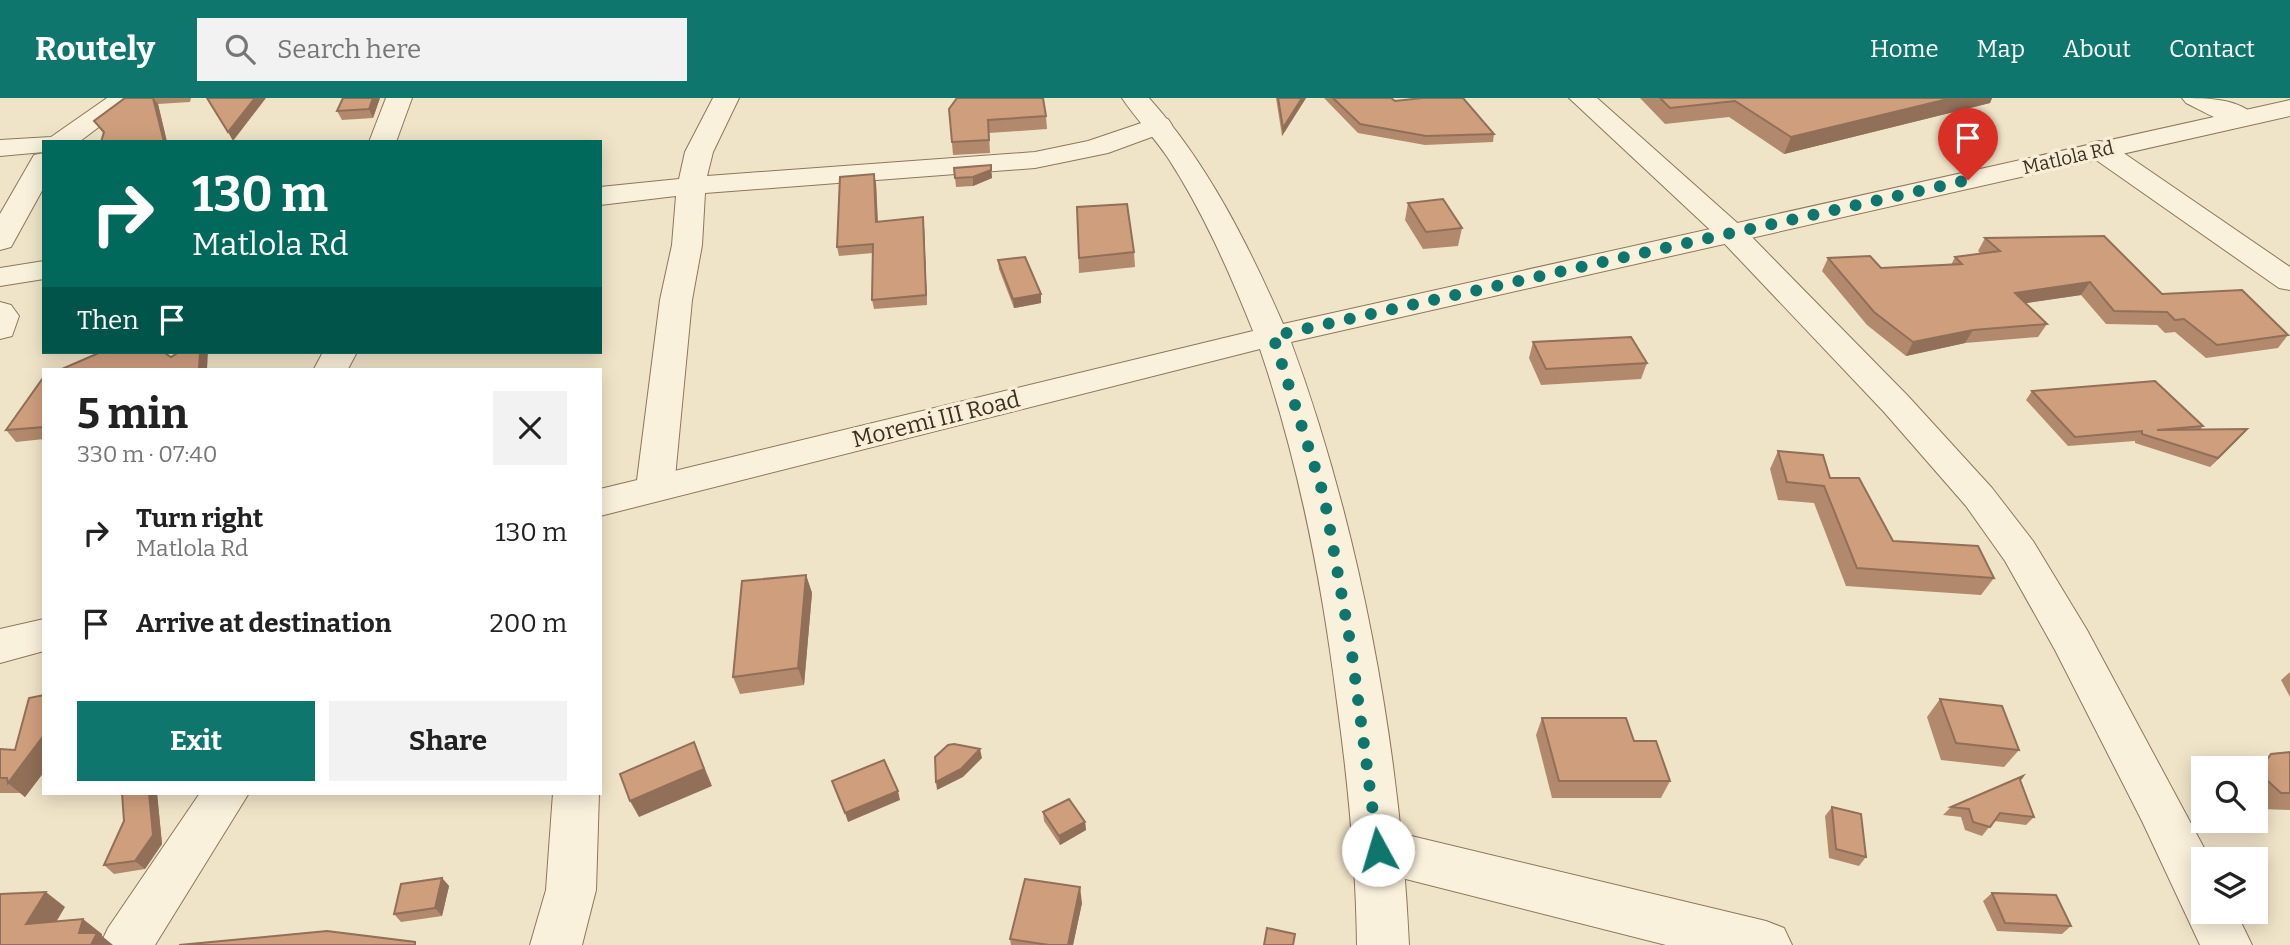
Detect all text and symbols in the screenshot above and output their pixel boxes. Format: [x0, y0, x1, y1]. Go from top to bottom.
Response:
search box [197, 18, 687, 81]
text: Routely [35, 29, 155, 69]
icon: search [221, 30, 259, 68]
text: Search here [277, 34, 421, 65]
text: Home [1870, 35, 1939, 63]
text: Map [1977, 35, 2025, 63]
text: About [2063, 35, 2131, 63]
text: Contact [2169, 35, 2255, 63]
pin [1938, 108, 1998, 180]
icon: arrive [1949, 119, 1987, 157]
street label: Matlola Rd [2020, 136, 2116, 179]
text: 130 m [192, 165, 328, 224]
icon: right [77, 168, 168, 259]
text: Matlola Rd [192, 225, 348, 263]
icon: arrive [153, 301, 191, 339]
text: Then [77, 305, 139, 336]
street label: Moremi III Road [849, 385, 1023, 453]
text: 5 min [77, 389, 188, 439]
button: close [493, 391, 567, 465]
text: 330 m · 07:40 [77, 440, 217, 468]
text: Turn right [136, 503, 263, 534]
icon: right [77, 514, 115, 552]
text: 130 m [495, 517, 567, 548]
text: Matlola Rd [136, 534, 248, 562]
icon: arrive [77, 605, 115, 643]
text: Arrive at destination [136, 608, 391, 639]
text: 200 m [490, 608, 567, 639]
button: Exit [77, 701, 315, 781]
button: Share [329, 701, 567, 781]
map controls [2191, 756, 2268, 924]
button: search [2191, 756, 2268, 833]
position arrow [1341, 813, 1415, 887]
button: layers [2191, 847, 2268, 924]

